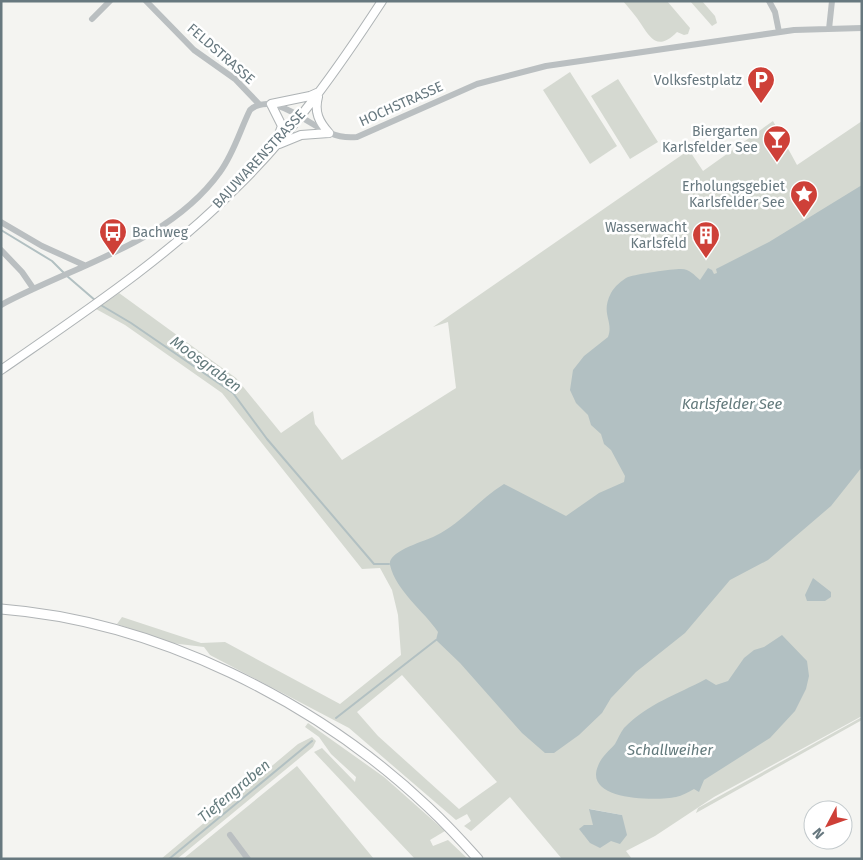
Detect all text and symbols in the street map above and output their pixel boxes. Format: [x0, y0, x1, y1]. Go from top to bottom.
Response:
street label: FELDSTRASSE [184, 20, 258, 88]
parking icon: Volksfestplatz [746, 65, 776, 104]
place label: Volksfestplatz [654, 72, 742, 89]
street label: HOCHSTRASSE [356, 78, 446, 130]
street label: BAJUWARENSTRASSE [209, 106, 309, 212]
place label: Biergarten Karlsfelder See [662, 123, 758, 156]
bar icon: Biergarten Karlsfelder See [762, 124, 792, 163]
place label: Erholungsgebiet Karlsfelder See [682, 178, 786, 211]
place icon: Erholungsgebiet Karlsfelder See [789, 179, 819, 218]
bus stop icon: Bachweg [98, 217, 128, 256]
place label: Wasserwacht Karlsfeld [605, 219, 688, 252]
building icon: Wasserwacht Karlsfeld [691, 220, 721, 259]
place label: Bachweg [132, 224, 189, 241]
water label: Moosgraben [167, 332, 245, 396]
water label: Karlsfelder See [682, 395, 782, 413]
water label: Schallweiher [626, 741, 714, 759]
water label: Tiefengraben [194, 756, 274, 826]
north arrow [803, 800, 853, 850]
text: N [809, 824, 828, 842]

